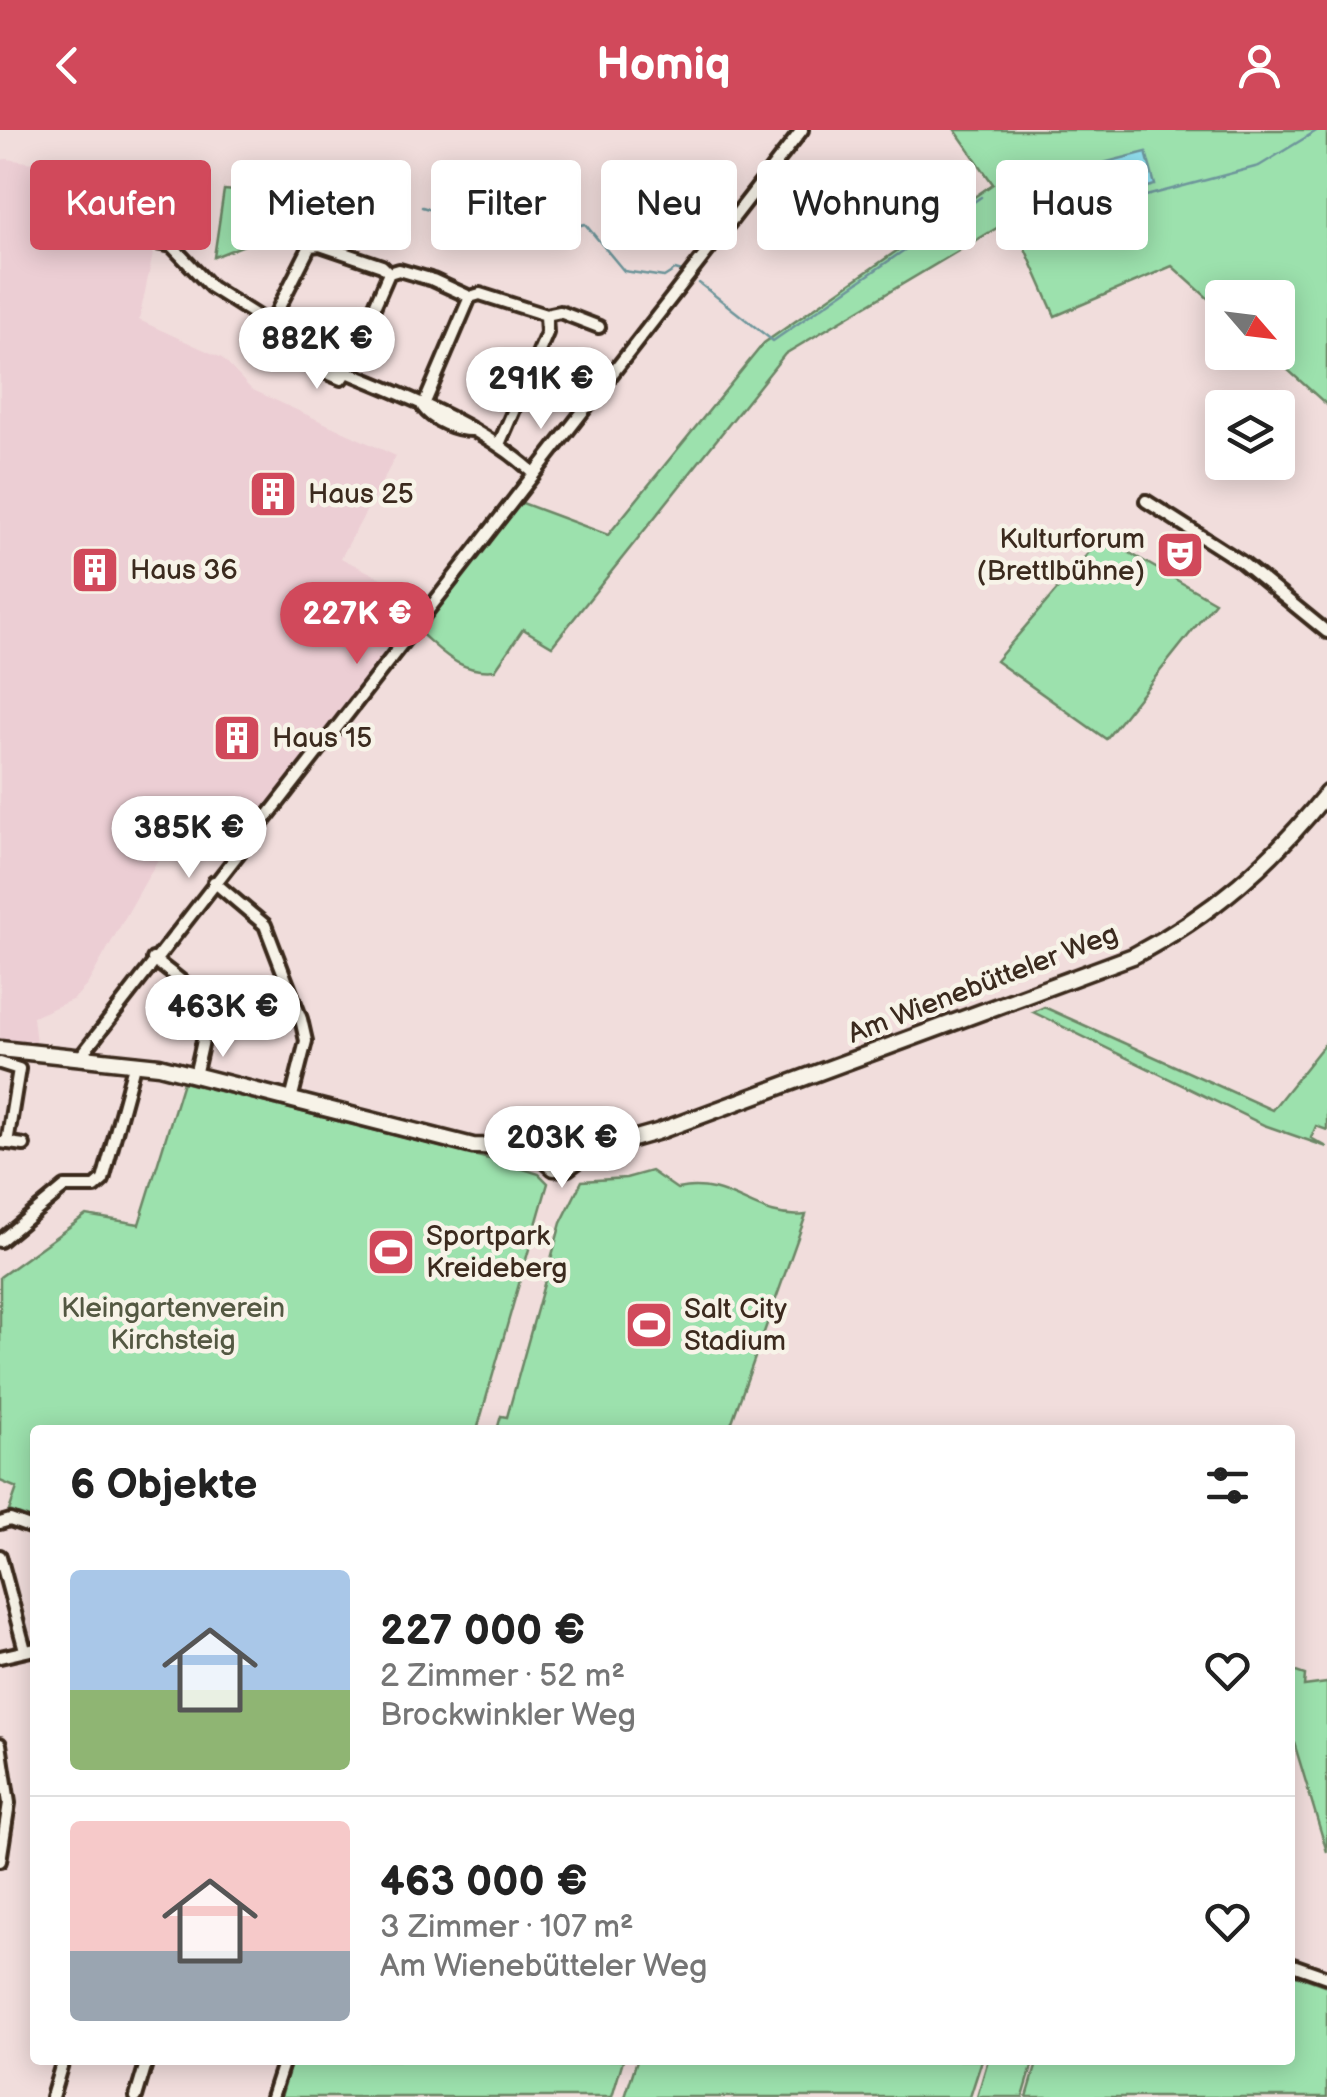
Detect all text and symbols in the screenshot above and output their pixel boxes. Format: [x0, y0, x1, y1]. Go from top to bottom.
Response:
icon: back [40, 38, 95, 93]
text: Homiq [596, 38, 731, 93]
icon: person [1232, 38, 1287, 93]
chip: Kaufen [30, 160, 211, 250]
chip: Mieten [231, 160, 411, 250]
chip: Filter [431, 160, 581, 250]
chip: Neu [601, 160, 737, 250]
chip: Wohnung [757, 160, 976, 250]
chip: Haus [996, 160, 1148, 250]
north arrow [1205, 280, 1295, 370]
map controls [1205, 280, 1295, 480]
pin: 882K € [236, 307, 398, 392]
text: 882K € [261, 320, 373, 359]
pin: 291K € [460, 347, 622, 432]
text: 291K € [488, 360, 594, 399]
button: layers [1205, 390, 1295, 480]
building icon: Haus 25 [247, 468, 299, 520]
place label: Haus 25 [308, 478, 414, 511]
place label: Kulturforum (Brettlbühne) [977, 523, 1145, 588]
theatre icon: Kulturforum (Brettlbühne) [1154, 529, 1206, 581]
building icon: Haus 36 [69, 544, 121, 596]
place label: Haus 36 [130, 554, 238, 587]
pin: 227K € [276, 582, 438, 667]
text: 227K € [302, 595, 412, 634]
building icon: Haus 15 [211, 712, 263, 764]
place label: Haus 15 [272, 722, 372, 755]
pin: 385K € [108, 796, 270, 881]
text: 385K € [134, 809, 244, 848]
street label: Am Wienebütteler Weg [843, 917, 1123, 1051]
pin: 463K € [142, 975, 304, 1060]
text: 463K € [167, 988, 279, 1027]
pin: 203K € [481, 1106, 643, 1191]
text: 203K € [506, 1119, 618, 1158]
place label: Sportpark Kreideberg [426, 1220, 568, 1285]
sports icon: Sportpark Kreideberg [365, 1226, 417, 1278]
park label: Kleingartenverein Kirchsteig [61, 1292, 285, 1357]
place label: Salt City Stadium [684, 1293, 787, 1358]
sports icon: Salt City Stadium [623, 1299, 675, 1351]
icon: filters [1200, 1458, 1255, 1513]
text: 6 Objekte [70, 1460, 257, 1511]
text: 227 000 € [380, 1606, 585, 1657]
icon: home [150, 1610, 270, 1730]
icon: heart [1200, 1643, 1255, 1698]
text: 2 Zimmer · 52 m² [380, 1657, 625, 1696]
text: Brockwinkler Weg [380, 1696, 636, 1735]
text: 463 000 € [380, 1857, 588, 1908]
icon: home [150, 1861, 270, 1981]
icon: heart [1200, 1894, 1255, 1949]
text: 3 Zimmer · 107 m² [380, 1908, 634, 1947]
text: Am Wienebütteler Weg [380, 1947, 708, 1986]

